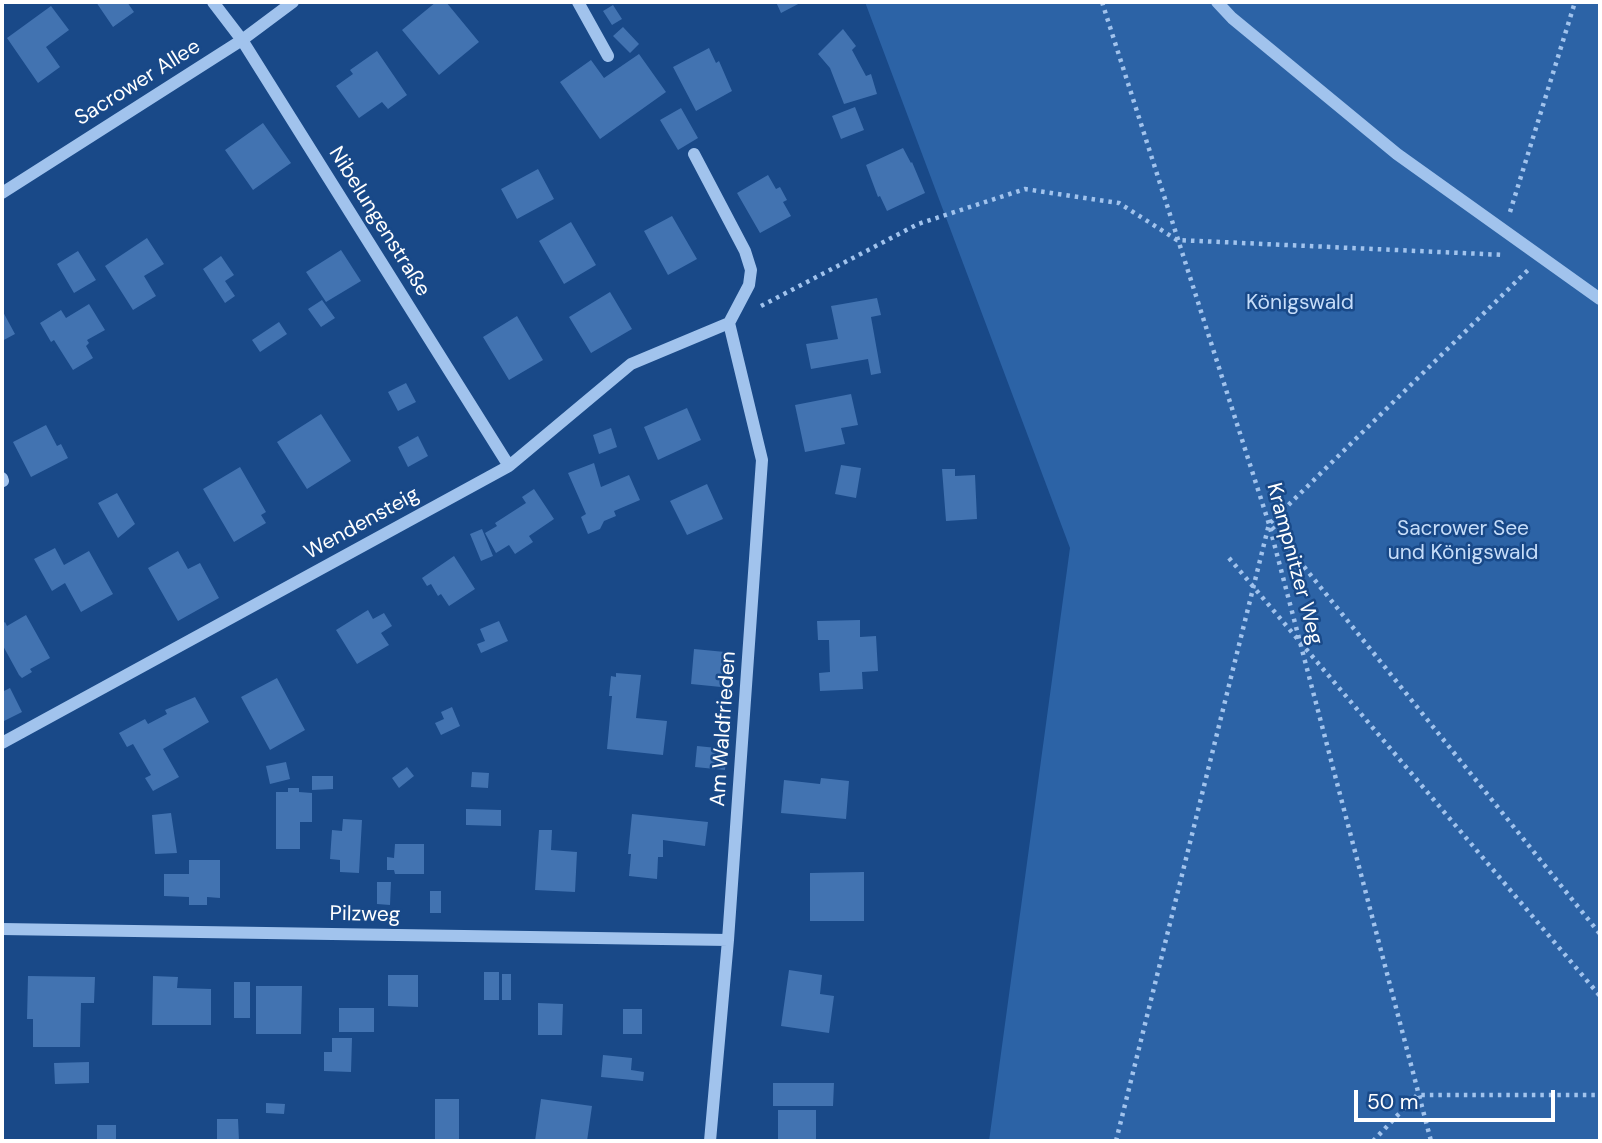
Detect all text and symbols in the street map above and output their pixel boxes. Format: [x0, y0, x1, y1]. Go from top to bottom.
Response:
street label: Sacrower Allee [71, 34, 205, 132]
street label: Nibelungenstraße [323, 143, 435, 301]
park label: Königswald [1246, 290, 1354, 316]
street label: Krampnitzer Weg [1260, 480, 1328, 648]
street label: Wendensteig [300, 482, 424, 566]
park label: Sacrower See und Königswald [1388, 516, 1538, 566]
street label: Am Waldfrieden [706, 650, 742, 808]
street label: Pilzweg [329, 902, 401, 928]
scale bar [1357, 1076, 1558, 1120]
text: 50 m [1367, 1088, 1418, 1116]

